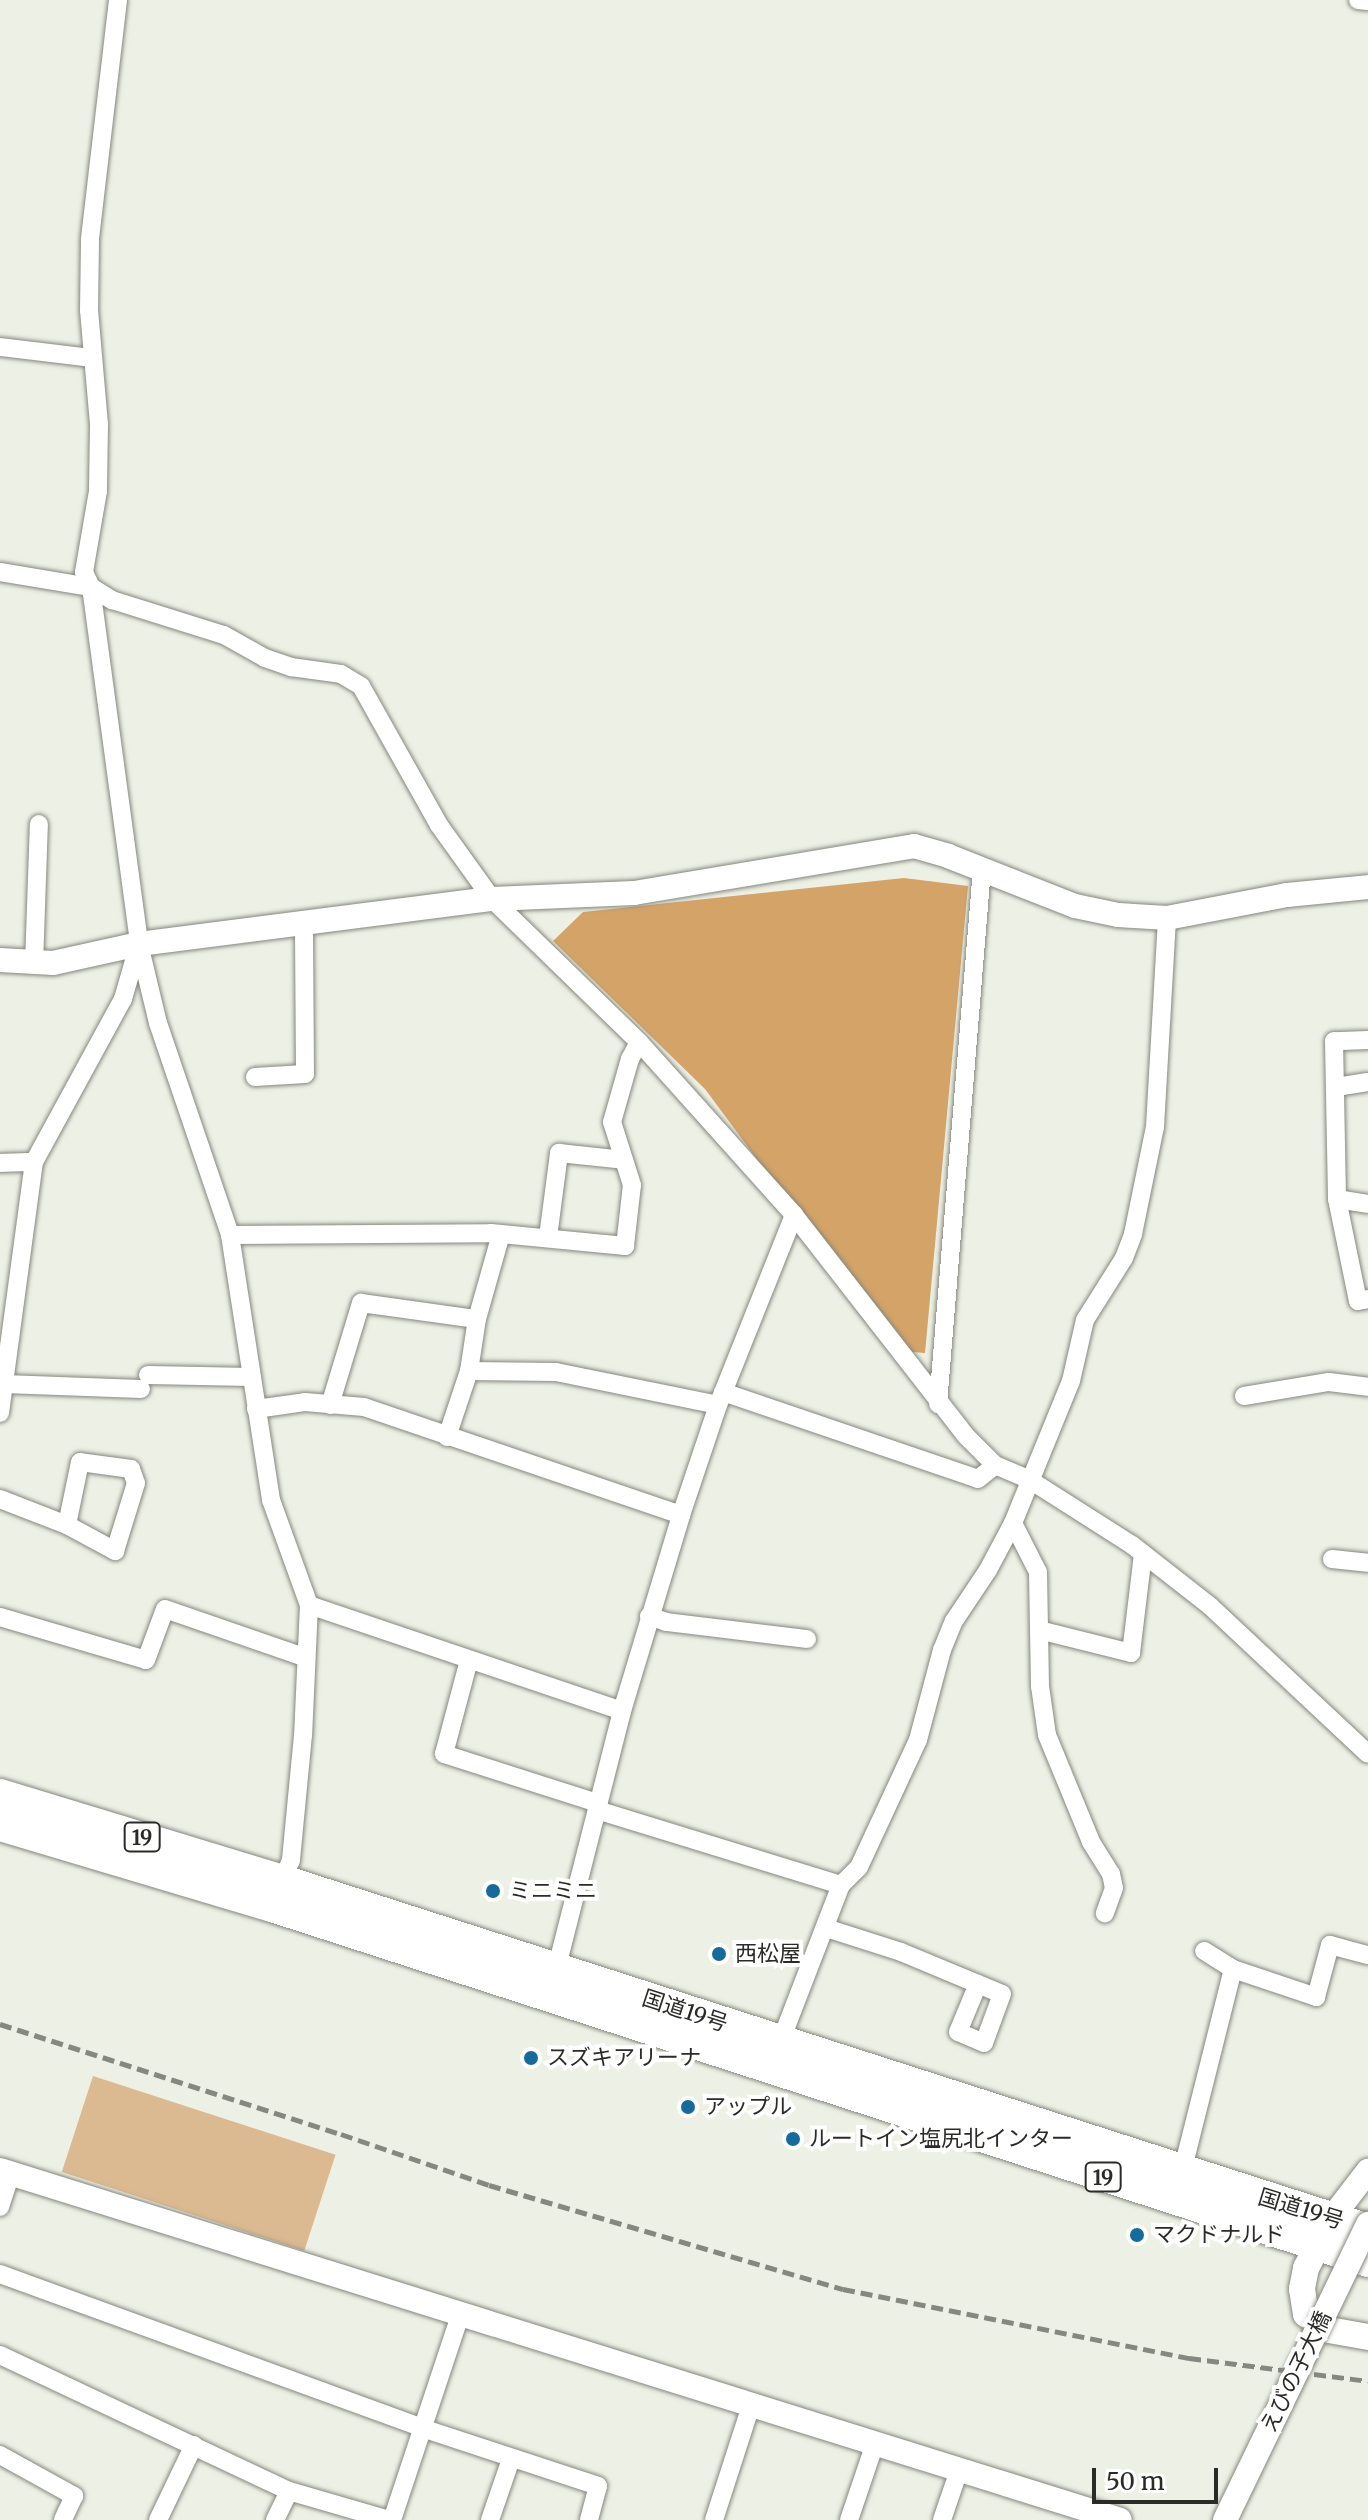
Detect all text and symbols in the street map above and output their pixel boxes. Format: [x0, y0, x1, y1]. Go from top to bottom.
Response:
road number: 19 [122, 1821, 162, 1853]
place label: ミニミニ [509, 1878, 597, 1904]
marker: ミニミニ [484, 1882, 502, 1900]
place label: 西松屋 [735, 1941, 801, 1967]
marker: 西松屋 [710, 1945, 728, 1963]
street label: 国道19号 [639, 1985, 731, 2037]
place label: スズキアリーナ [547, 2045, 701, 2071]
marker: スズキアリーナ [522, 2049, 540, 2067]
place label: アップル [704, 2094, 792, 2120]
marker: アップル [679, 2098, 697, 2116]
place label: ルートイン塩尻北インター [809, 2126, 1073, 2152]
marker: ルートイン塩尻北インター [784, 2130, 802, 2148]
road number: 19 [1083, 2161, 1123, 2193]
street label: 国道19号 [1255, 2183, 1347, 2235]
place label: マクドナルド [1153, 2222, 1285, 2248]
marker: マクドナルド [1128, 2226, 1146, 2244]
street label: えびの子大橋 [1255, 2307, 1337, 2437]
scale bar [1096, 2452, 1222, 2502]
text: 50 m [1106, 2466, 1165, 2497]

